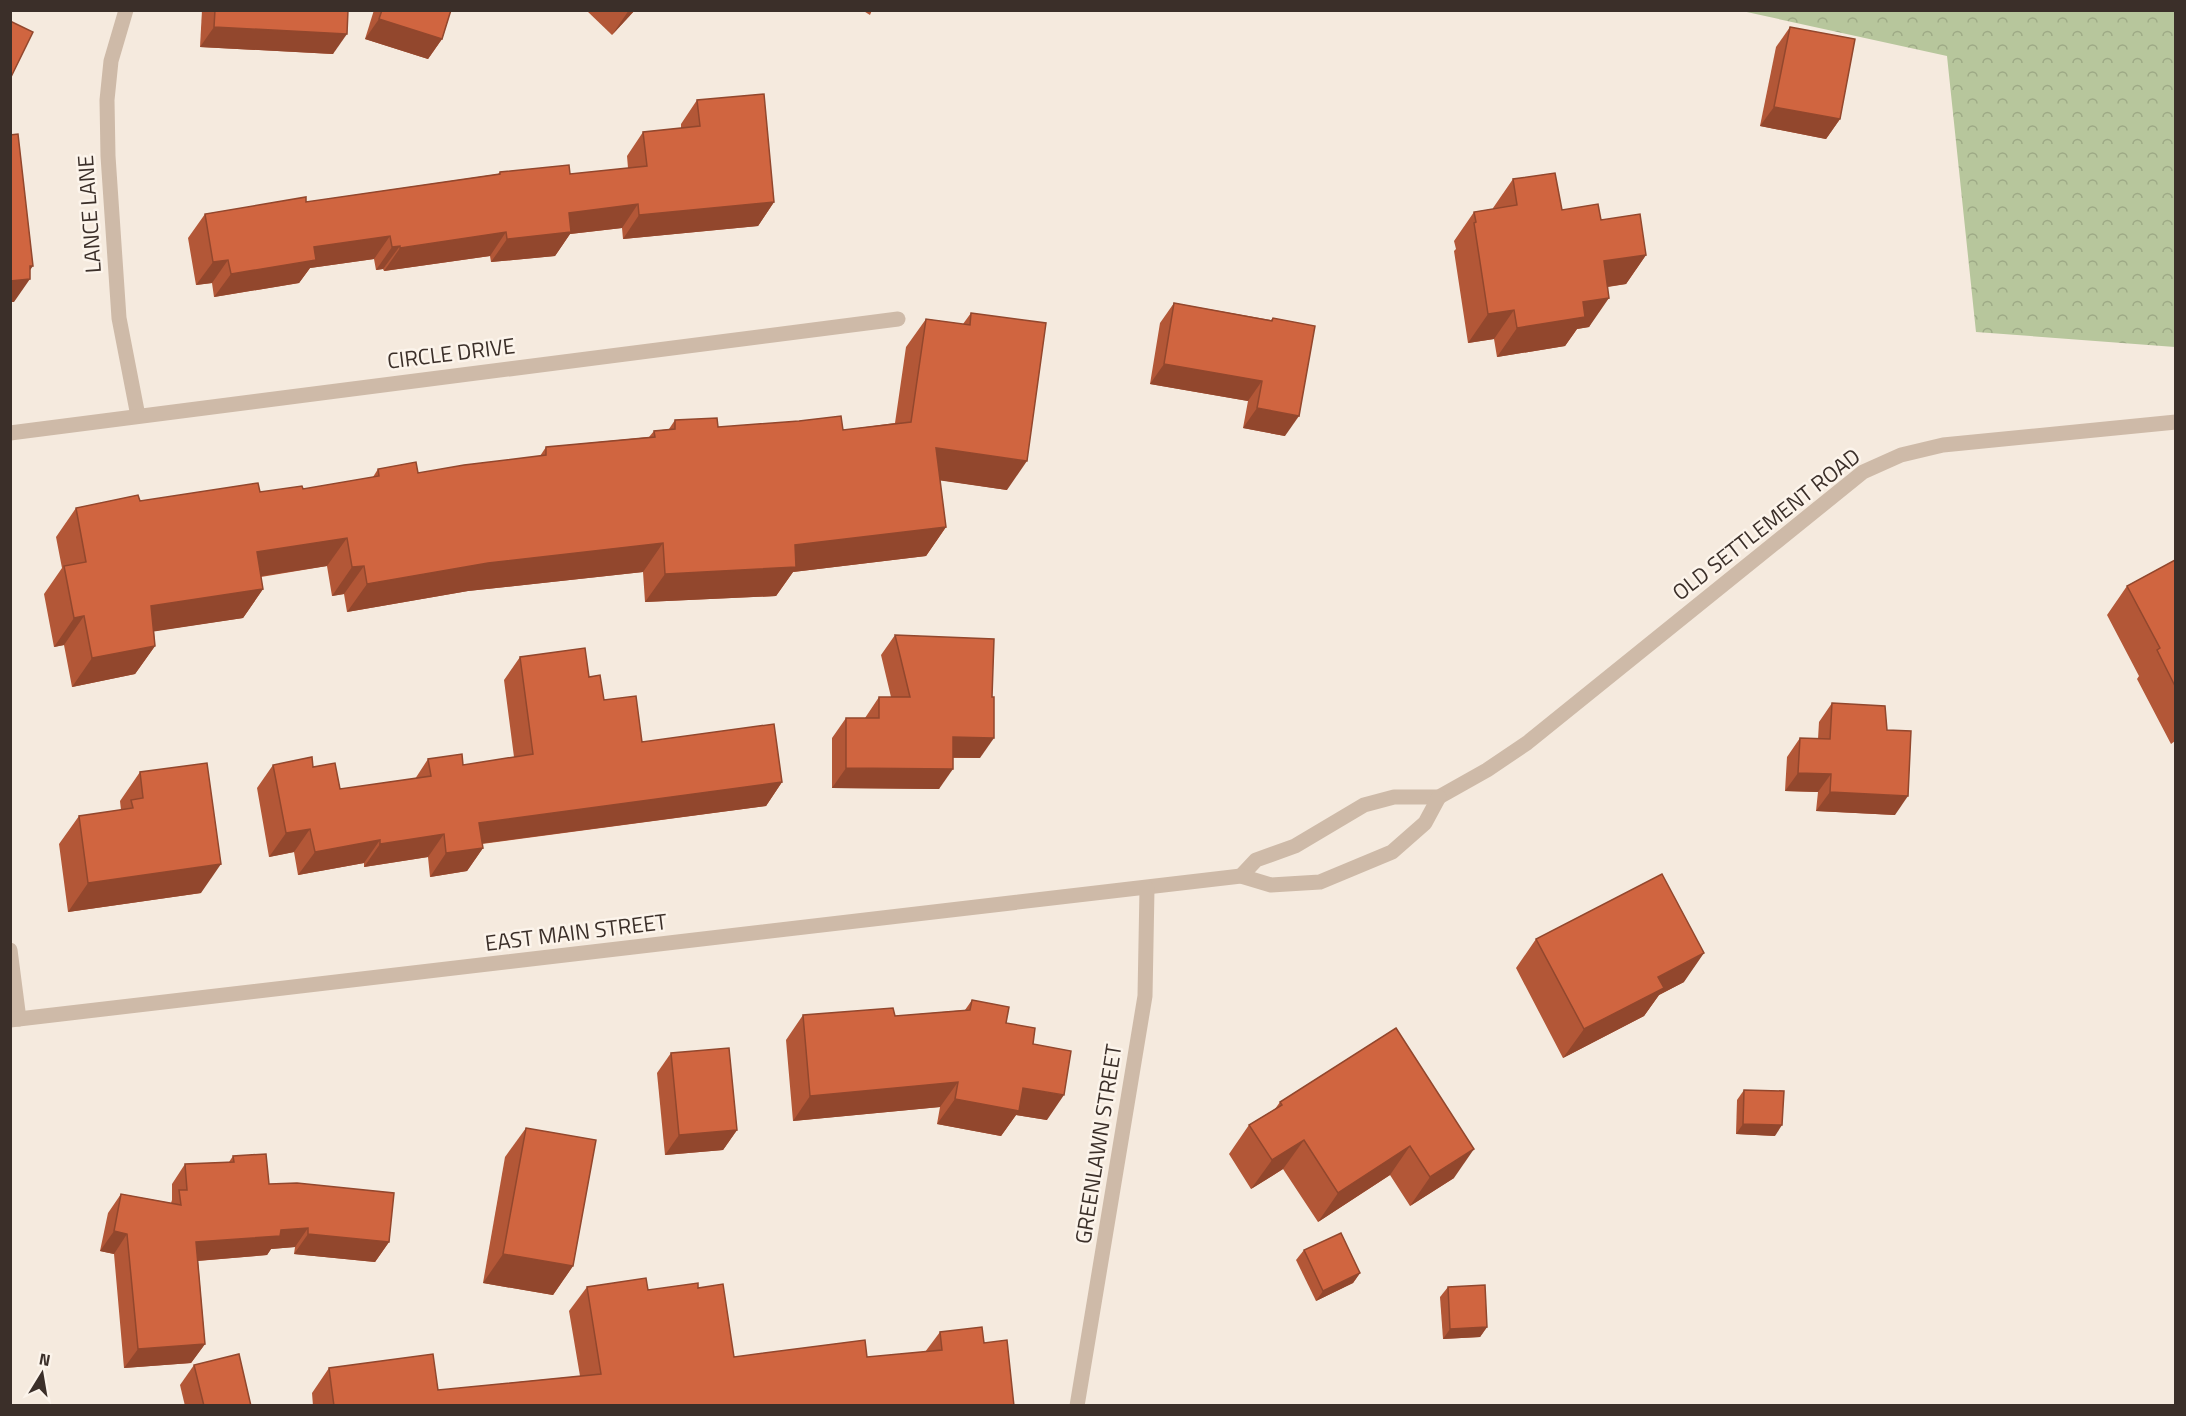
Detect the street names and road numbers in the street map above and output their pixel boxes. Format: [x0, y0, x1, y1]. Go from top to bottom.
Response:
street label: LANCE LANE [68, 154, 110, 274]
street label: CIRCLE DRIVE [385, 328, 517, 378]
street label: OLD SETTLEMENT ROAD [1664, 439, 1868, 609]
street label: EAST MAIN STREET [483, 904, 669, 960]
street label: GREENLAWN STREET [1065, 1041, 1131, 1246]

